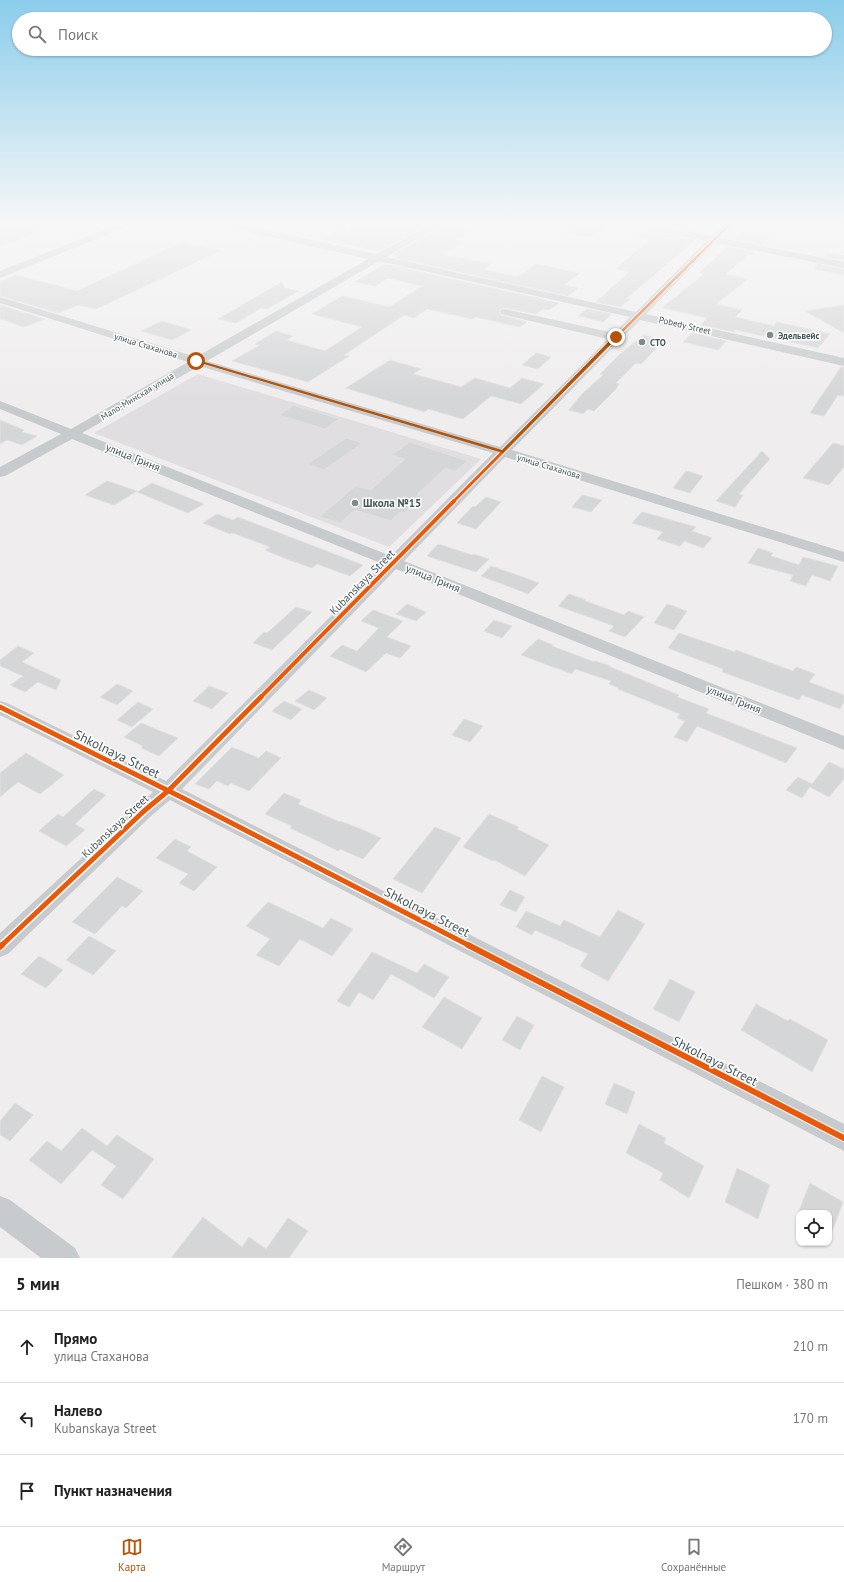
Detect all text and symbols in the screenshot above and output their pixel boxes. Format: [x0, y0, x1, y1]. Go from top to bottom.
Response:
search box [12, 12, 832, 56]
icon: search [26, 23, 48, 45]
text: Поиск [58, 25, 98, 44]
street label: Pobedy Street [658, 314, 712, 336]
route end [607, 328, 625, 346]
street label: улица Стаханова [113, 330, 179, 360]
marker: Эдельвейс [765, 330, 775, 340]
place label: Эдельвейс [778, 330, 820, 341]
marker: СТО [637, 337, 647, 347]
place label: СТО [650, 337, 666, 348]
route start [187, 352, 205, 370]
street label: Мало-Минская улица [98, 370, 176, 422]
street label: улица Гриня [104, 440, 162, 474]
street label: улица Стаханова [516, 451, 582, 481]
place label: Школа №15 [363, 496, 421, 510]
marker: Школа №15 [350, 498, 360, 508]
street label: Kubanskaya Street [326, 546, 398, 618]
street label: улица Гриня [404, 561, 462, 595]
street label: улица Гриня [705, 682, 763, 716]
street label: Shkolnaya Street [71, 726, 163, 782]
street label: Kubanskaya Street [79, 791, 152, 861]
street label: Shkolnaya Street [381, 883, 473, 941]
street label: Shkolnaya Street [669, 1032, 761, 1090]
map controls [796, 1210, 832, 1246]
button: locate [796, 1210, 832, 1246]
text: 5 мин [16, 1273, 60, 1295]
text: Пешком · 380 m [736, 1276, 828, 1293]
text: Прямо [54, 1329, 97, 1348]
icon: ahead [16, 1336, 38, 1358]
text: 210 m [793, 1338, 828, 1355]
text: улица Стаханова [54, 1348, 149, 1365]
text: Налево [54, 1401, 102, 1420]
icon: left [16, 1408, 38, 1430]
text: 170 m [793, 1410, 828, 1427]
text: Kubanskaya Street [54, 1420, 156, 1437]
icon: arrive [16, 1480, 38, 1502]
text: Пункт назначения [54, 1481, 172, 1500]
tab: Карта [118, 1536, 146, 1574]
tab: Маршрут [382, 1536, 425, 1574]
tab: Сохранённые [661, 1536, 726, 1574]

